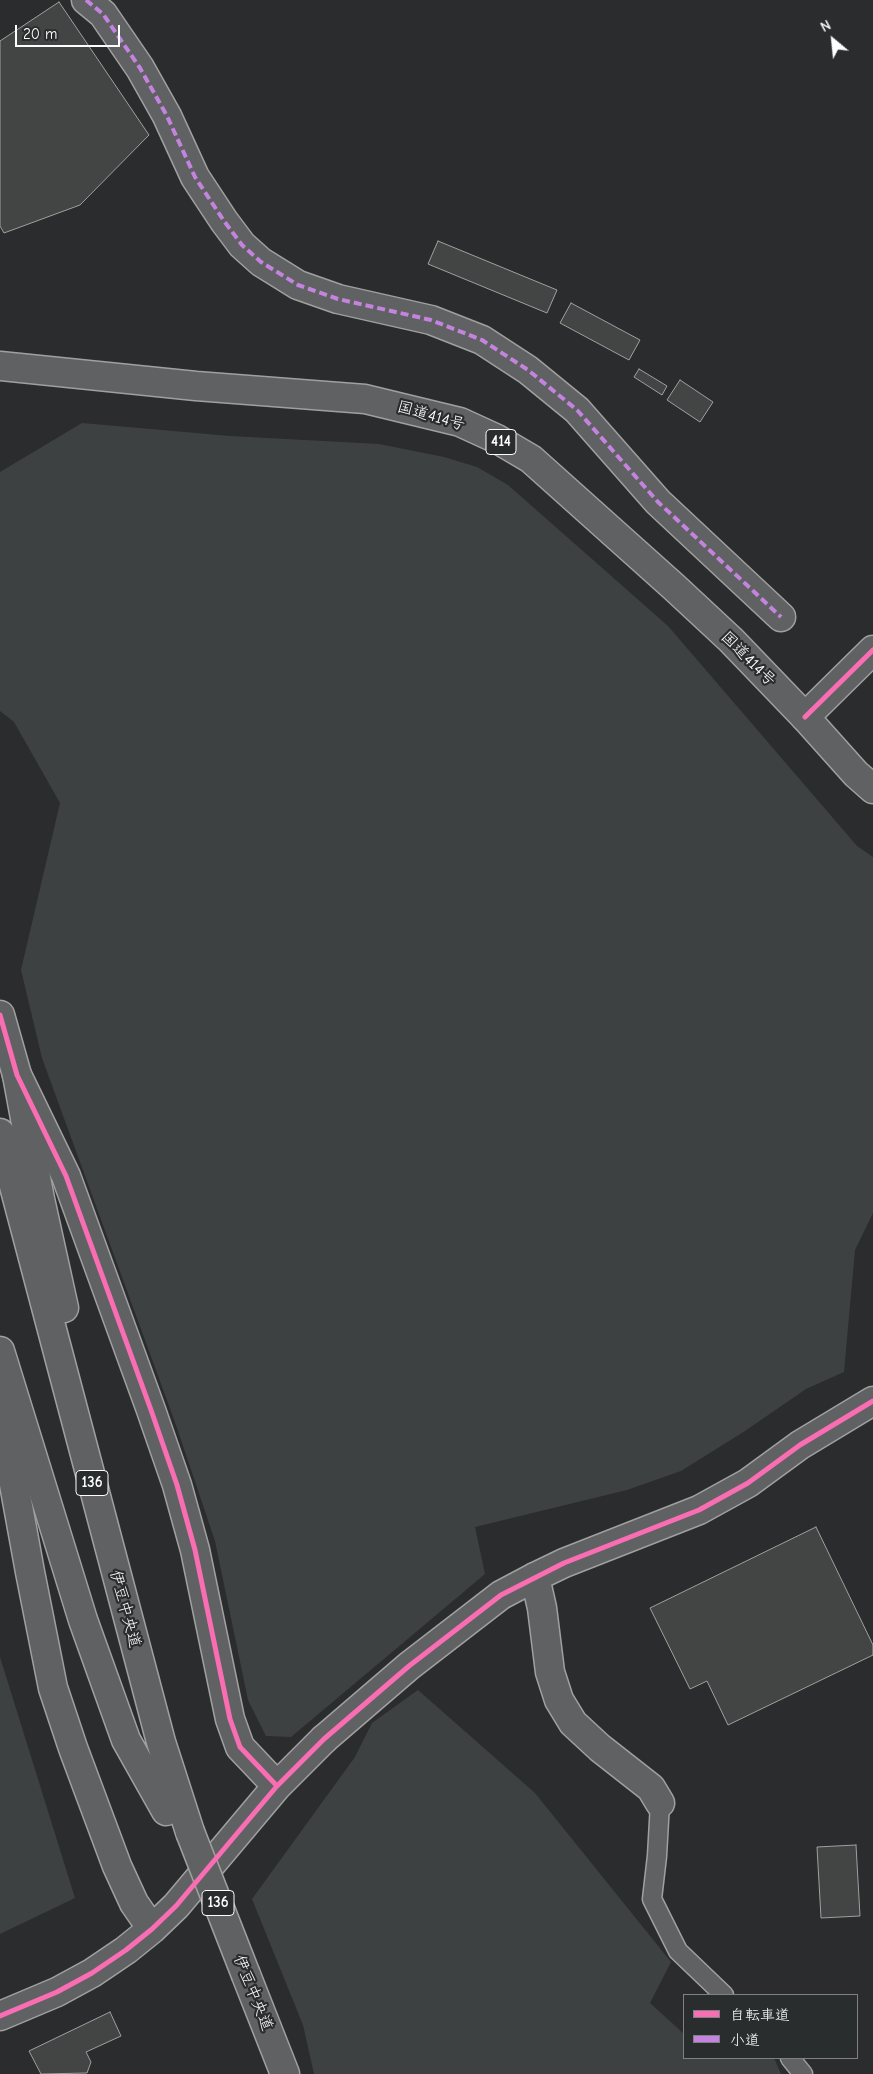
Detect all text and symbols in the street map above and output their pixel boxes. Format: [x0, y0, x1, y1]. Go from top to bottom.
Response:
scale bar [18, 15, 122, 47]
north arrow [808, 15, 858, 65]
text: N [818, 17, 834, 36]
text: 20 m [23, 25, 57, 43]
street label: 国道414号 [395, 397, 467, 435]
road number: 414 [486, 430, 516, 454]
street label: 国道414号 [717, 628, 779, 690]
road number: 136 [76, 1470, 108, 1496]
street label: 伊豆中央道 [105, 1568, 145, 1650]
road number: 136 [202, 1890, 234, 1916]
street label: 伊豆中央道 [229, 1952, 277, 2034]
legend [683, 1994, 858, 2059]
text: 自転車道 [730, 2006, 790, 2024]
text: 小道 [730, 2031, 760, 2049]

